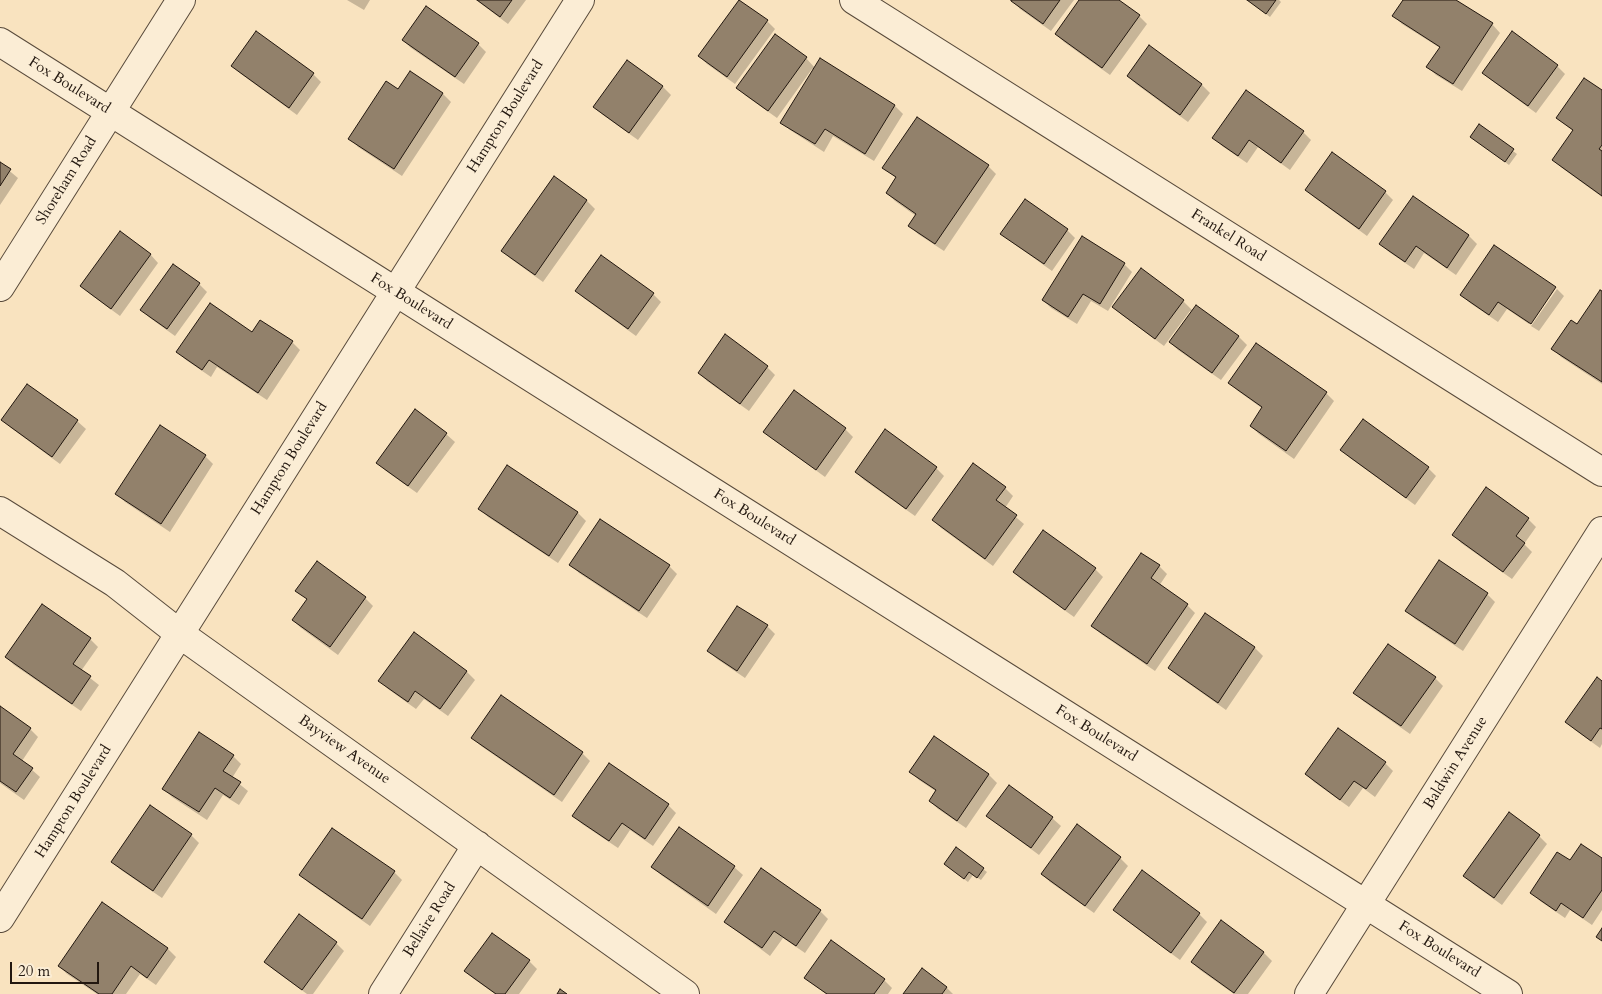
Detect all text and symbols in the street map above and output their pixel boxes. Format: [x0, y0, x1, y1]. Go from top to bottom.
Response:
street label: Fox Boulevard [25, 54, 113, 118]
street label: Hampton Boulevard [464, 57, 548, 177]
street label: Shoreham Road [33, 134, 101, 228]
street label: Frankel Road [1187, 206, 1269, 266]
street label: Fox Boulevard [367, 270, 455, 334]
street label: Hampton Boulevard [248, 399, 332, 519]
street label: Fox Boulevard [710, 486, 798, 550]
street label: Fox Boulevard [1052, 702, 1140, 766]
street label: Bayview Avenue [295, 712, 393, 788]
street label: Baldwin Avenue [1420, 713, 1492, 813]
street label: Hampton Boulevard [32, 742, 116, 862]
street label: Bellaire Road [400, 879, 460, 961]
street label: Fox Boulevard [1395, 918, 1483, 982]
scale bar [12, 952, 101, 984]
text: 20 m [18, 961, 50, 981]

